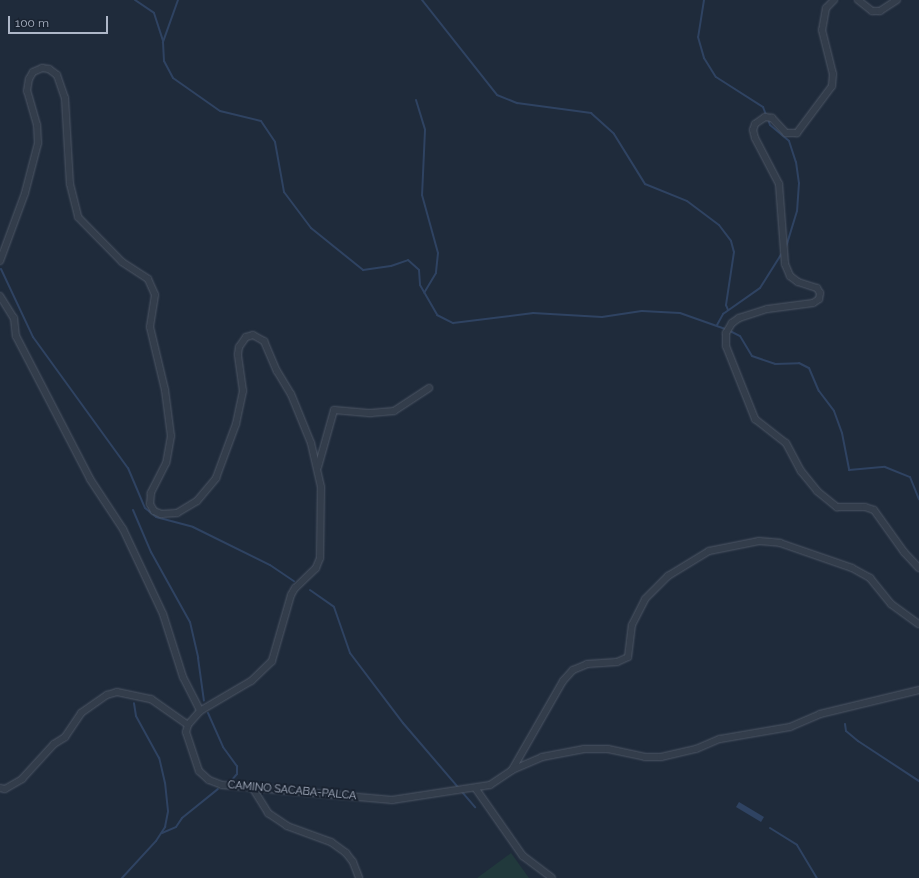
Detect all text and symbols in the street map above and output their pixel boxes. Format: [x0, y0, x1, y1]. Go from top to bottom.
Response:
scale bar [10, 8, 110, 34]
text: 100 m [15, 16, 49, 30]
street label: CAMINO SACABA-PALCA [227, 779, 357, 803]

